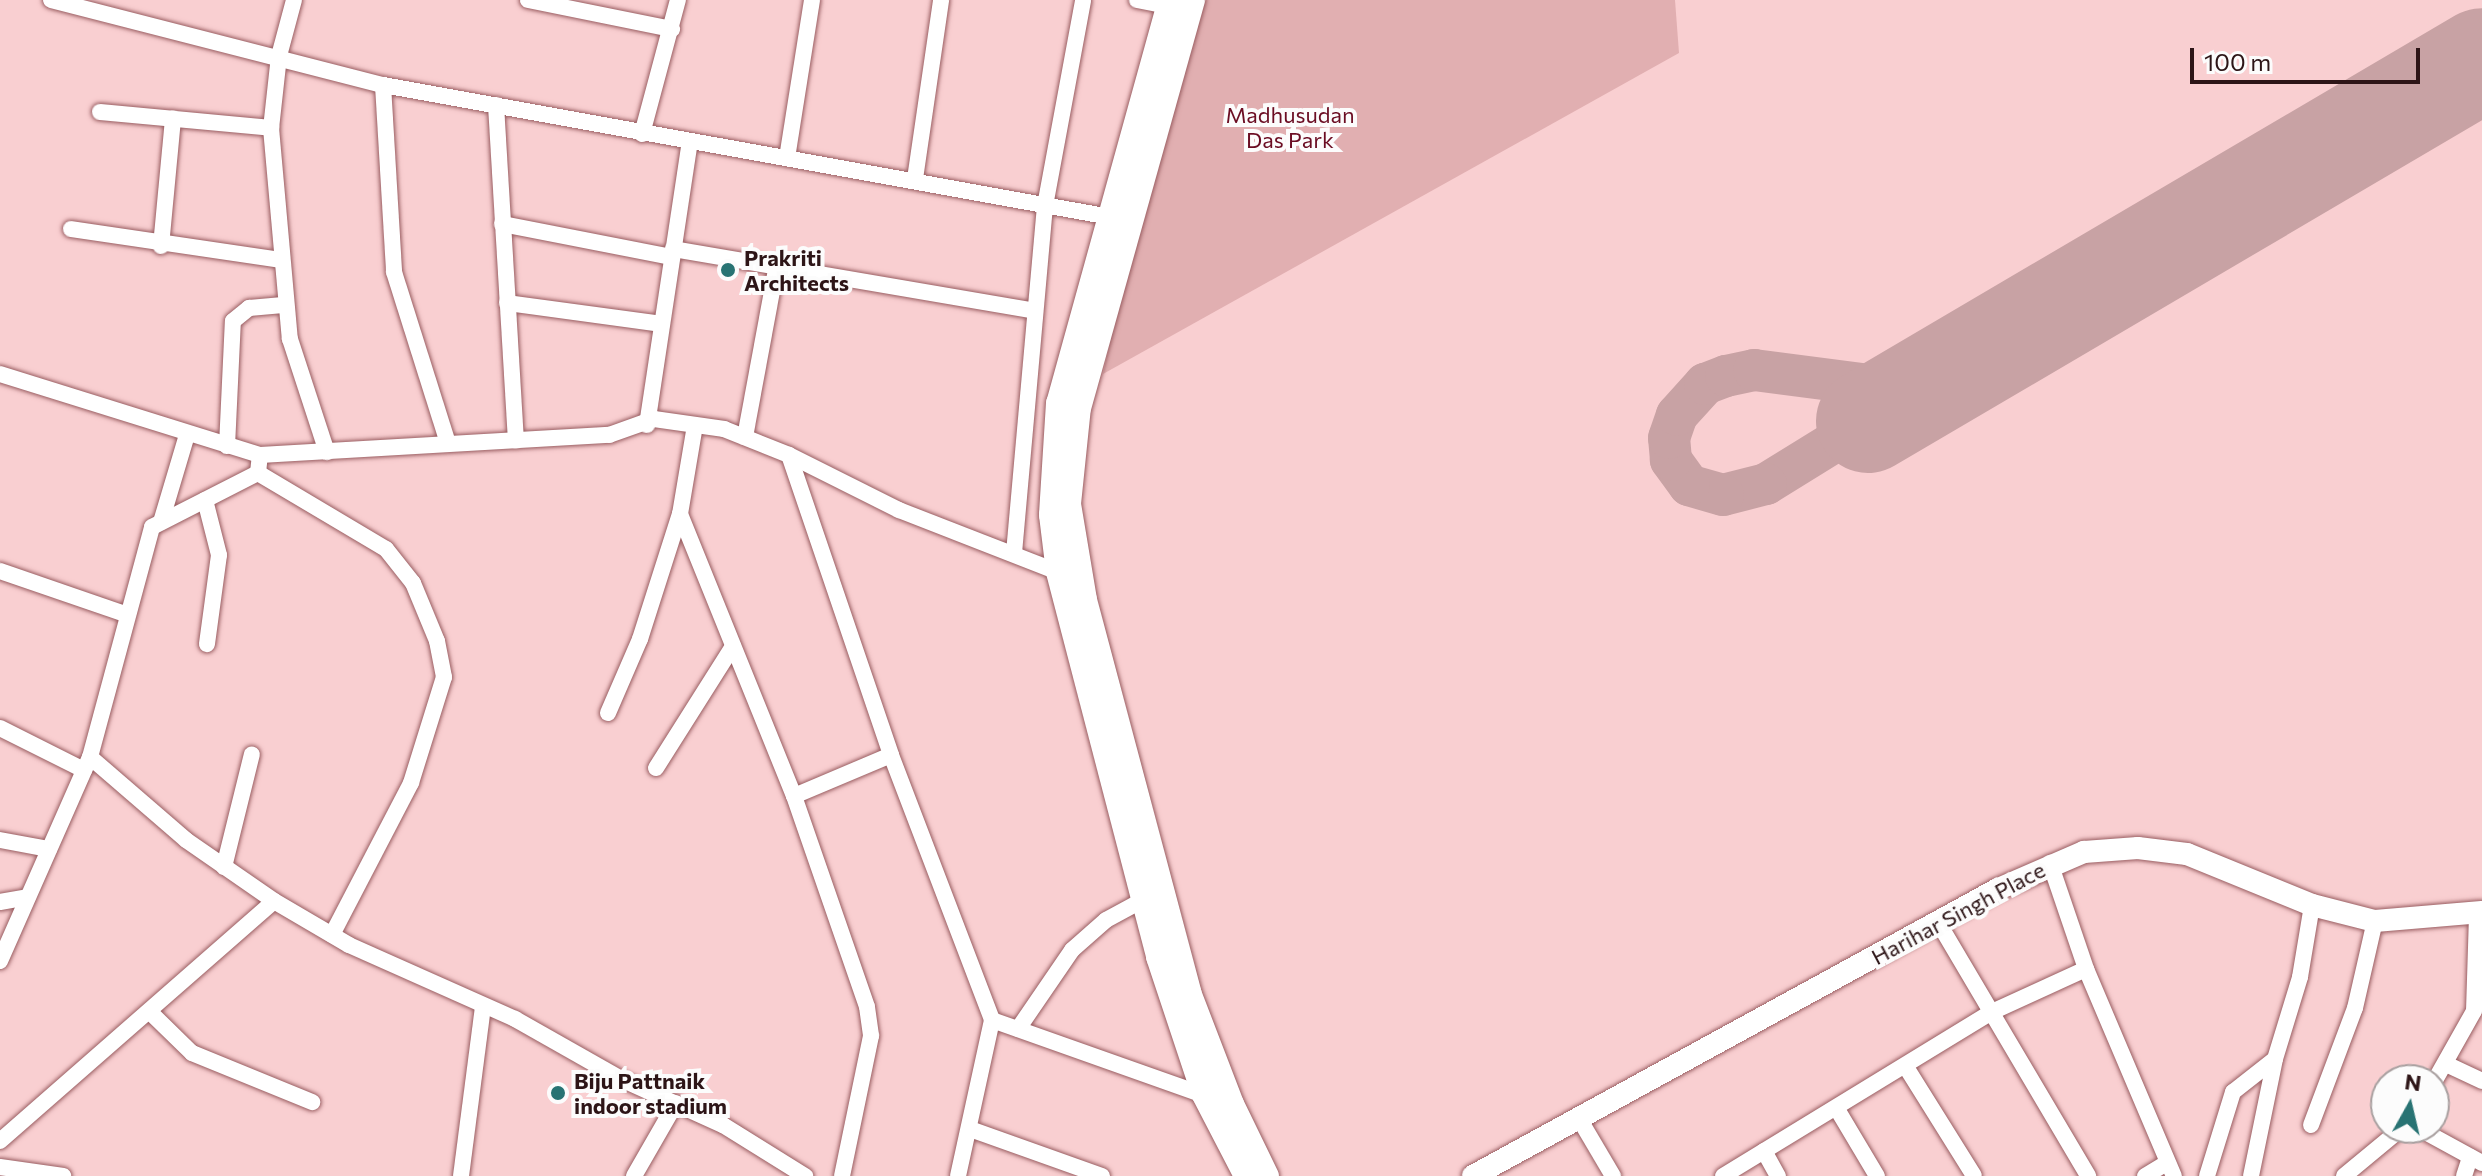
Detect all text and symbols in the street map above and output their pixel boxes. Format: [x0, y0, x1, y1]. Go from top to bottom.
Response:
scale bar [2194, 32, 2424, 82]
text: 100 m [2204, 47, 2271, 76]
park label: Madhusudan Das Park [1225, 101, 1355, 152]
place label: Prakriti Architects [744, 244, 849, 296]
marker: Prakriti Architects [719, 261, 737, 279]
street label: Harihar Singh Place [1867, 856, 2049, 970]
north arrow [2370, 1064, 2450, 1144]
place label: Biju Pattnaik indoor stadium [574, 1067, 727, 1118]
text: N [2403, 1067, 2423, 1096]
marker: Biju Pattnaik indoor stadium [549, 1084, 567, 1102]

